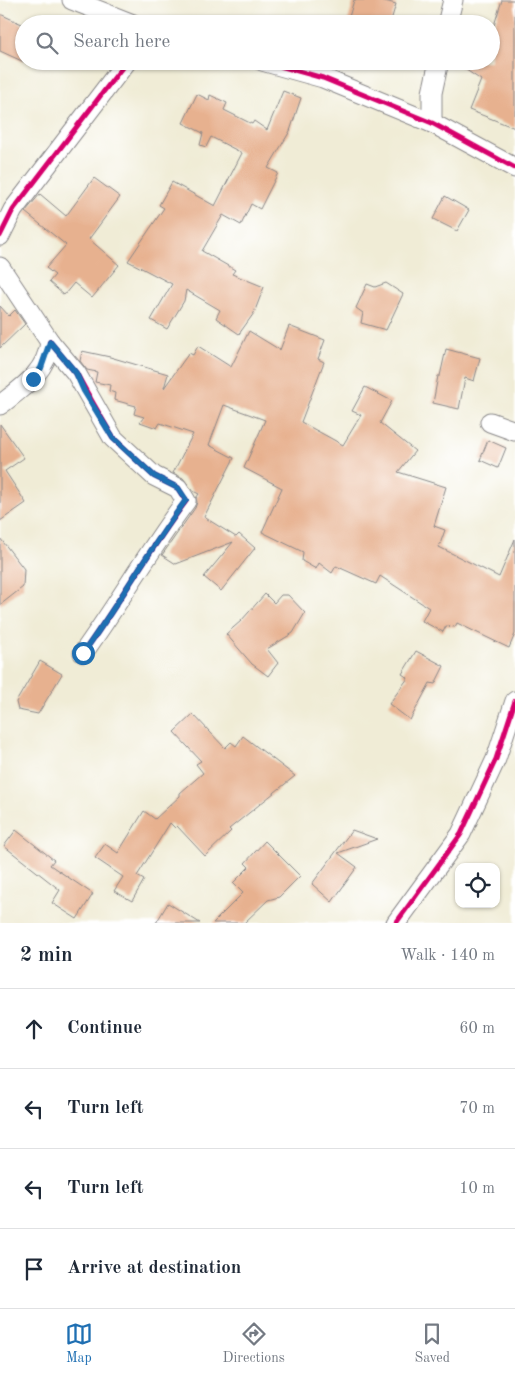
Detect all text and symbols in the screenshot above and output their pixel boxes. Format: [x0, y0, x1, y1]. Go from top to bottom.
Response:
search box [15, 15, 500, 70]
icon: search [33, 29, 61, 57]
text: Search here [73, 33, 170, 52]
route end [22, 368, 45, 391]
route start [72, 642, 95, 665]
map controls [455, 863, 500, 908]
button: locate [455, 863, 500, 908]
text: 2 min [20, 945, 73, 966]
text: Walk · 140 m [400, 948, 495, 964]
icon: ahead [20, 1015, 48, 1043]
text: Continue [67, 1019, 142, 1038]
text: 60 m [459, 1021, 495, 1037]
icon: left [20, 1095, 48, 1123]
text: Turn left [67, 1099, 144, 1118]
text: 70 m [459, 1101, 495, 1117]
icon: left [20, 1175, 48, 1203]
text: Turn left [67, 1179, 144, 1198]
text: 10 m [459, 1181, 495, 1197]
icon: arrive [20, 1255, 48, 1283]
text: Arrive at destination [67, 1259, 241, 1278]
tab: Map [65, 1320, 93, 1367]
tab: Directions [223, 1320, 285, 1367]
tab: Saved [414, 1320, 450, 1367]

